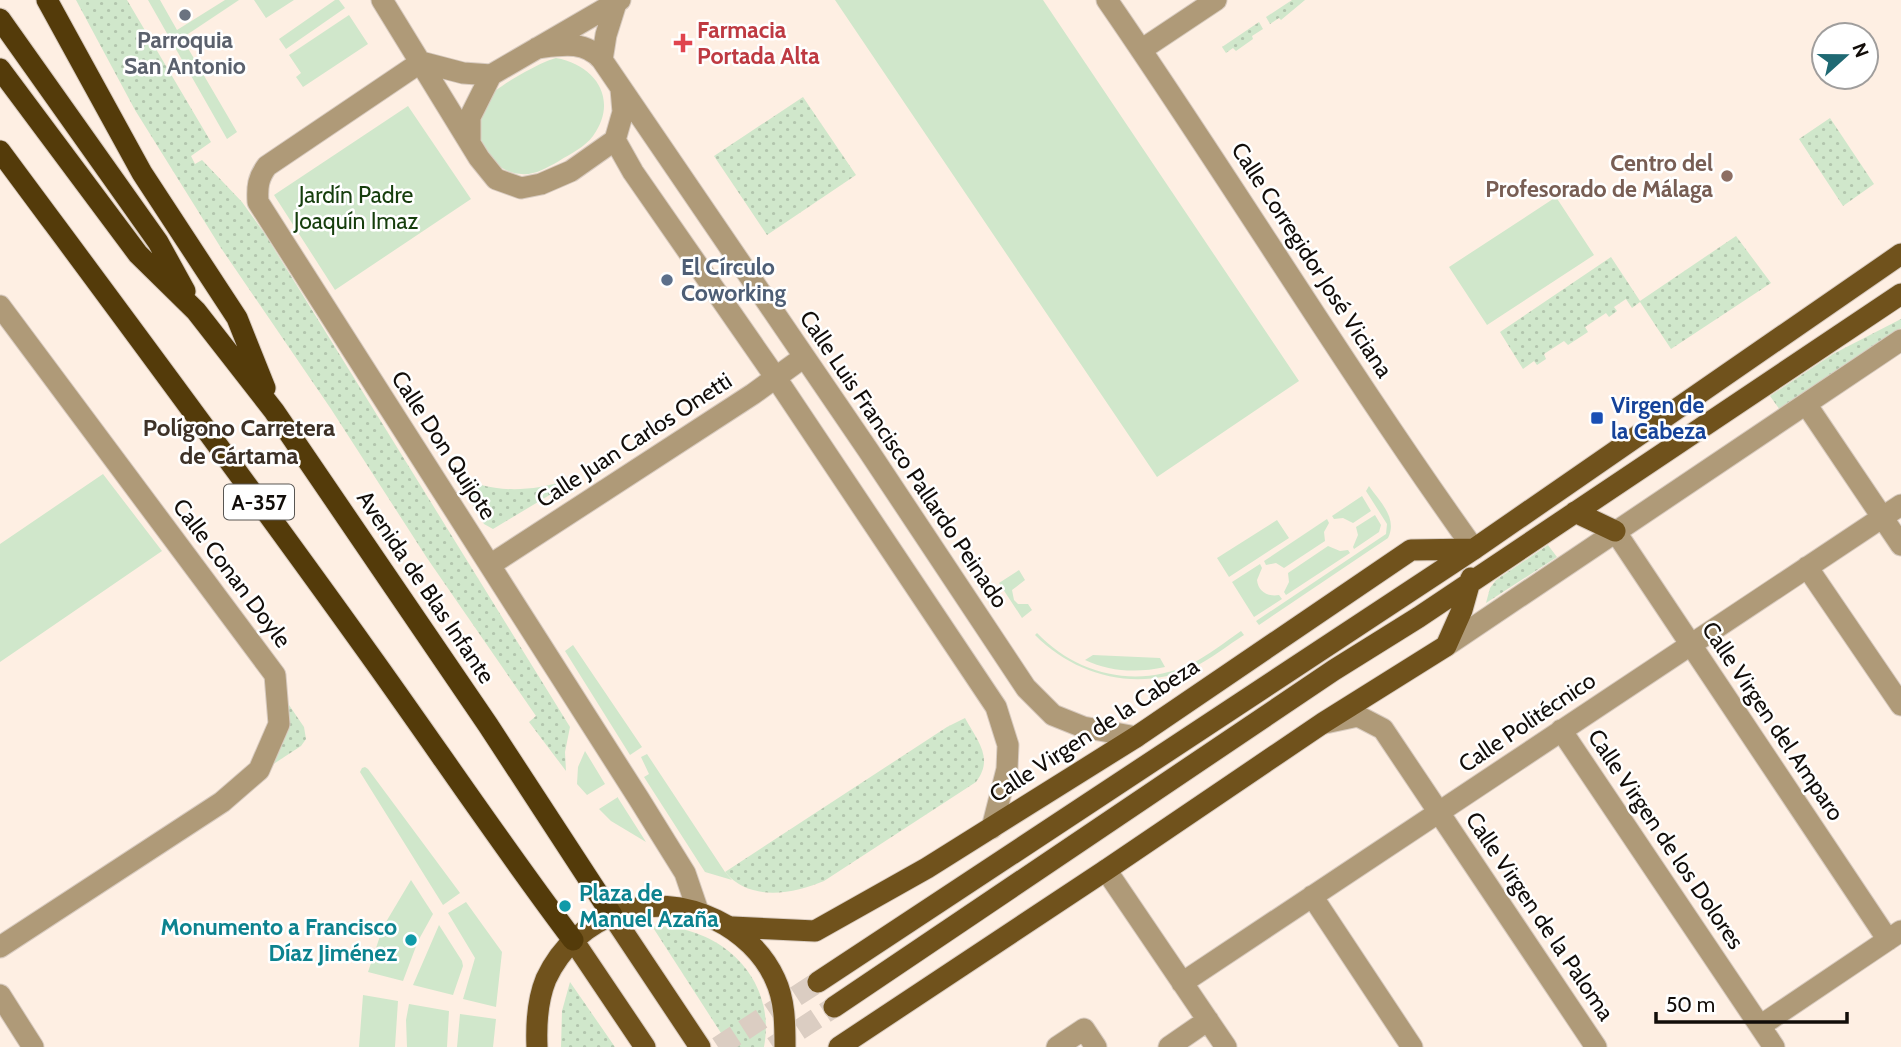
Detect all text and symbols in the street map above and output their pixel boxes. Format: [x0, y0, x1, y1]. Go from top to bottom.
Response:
marker: Parroquia San Antonio [177, 7, 193, 23]
place label: Farmacia Portada Alta [697, 16, 820, 70]
north arrow [1810, 21, 1880, 91]
place label: Parroquia San Antonio [124, 26, 246, 80]
marker: Farmacia Portada Alta [675, 35, 691, 51]
text: N [1847, 40, 1874, 60]
street label: Calle Corregidor José Viciana [1225, 137, 1399, 383]
place label: Centro del Profesorado de Málaga [1485, 149, 1714, 203]
marker: Centro del Profesorado de Málaga [1719, 168, 1735, 184]
park label: Jardín Padre Joaquín Imaz [293, 181, 419, 235]
place label: El Círculo Coworking [681, 253, 786, 307]
marker: El Círculo Coworking [659, 272, 675, 288]
street label: Calle Luis Francisco Pallardo Peinado [794, 305, 1014, 613]
street label: Calle Don Quijote [386, 365, 503, 525]
street label: Calle Juan Carlos Onetti [531, 366, 737, 514]
place label: Virgen de la Cabeza [1611, 391, 1707, 445]
marker: Virgen de la Cabeza [1589, 410, 1605, 426]
district label: Polígono Carretera de Cártama [143, 413, 335, 470]
road number: A-357 [224, 484, 294, 520]
street label: Avenida de Blas Infante [351, 485, 501, 689]
street label: Calle Conan Doyle [167, 493, 297, 653]
street label: Calle Virgen del Amparo [1696, 616, 1850, 826]
street label: Calle Virgen de la Cabeza [984, 652, 1204, 808]
street label: Calle Politécnico [1453, 666, 1601, 778]
street label: Calle Virgen de los Dolores [1582, 724, 1750, 954]
street label: Calle Virgen de la Paloma [1460, 806, 1620, 1026]
place label: Plaza de Manuel Azaña [579, 879, 719, 933]
marker: Plaza de Manuel Azaña [557, 898, 573, 914]
place label: Monumento a Francisco Díaz Jiménez [160, 913, 397, 967]
marker: Monumento a Francisco Díaz Jiménez [403, 932, 419, 948]
scale bar [1656, 981, 1847, 1025]
text: 50 m [1666, 992, 1715, 1017]

